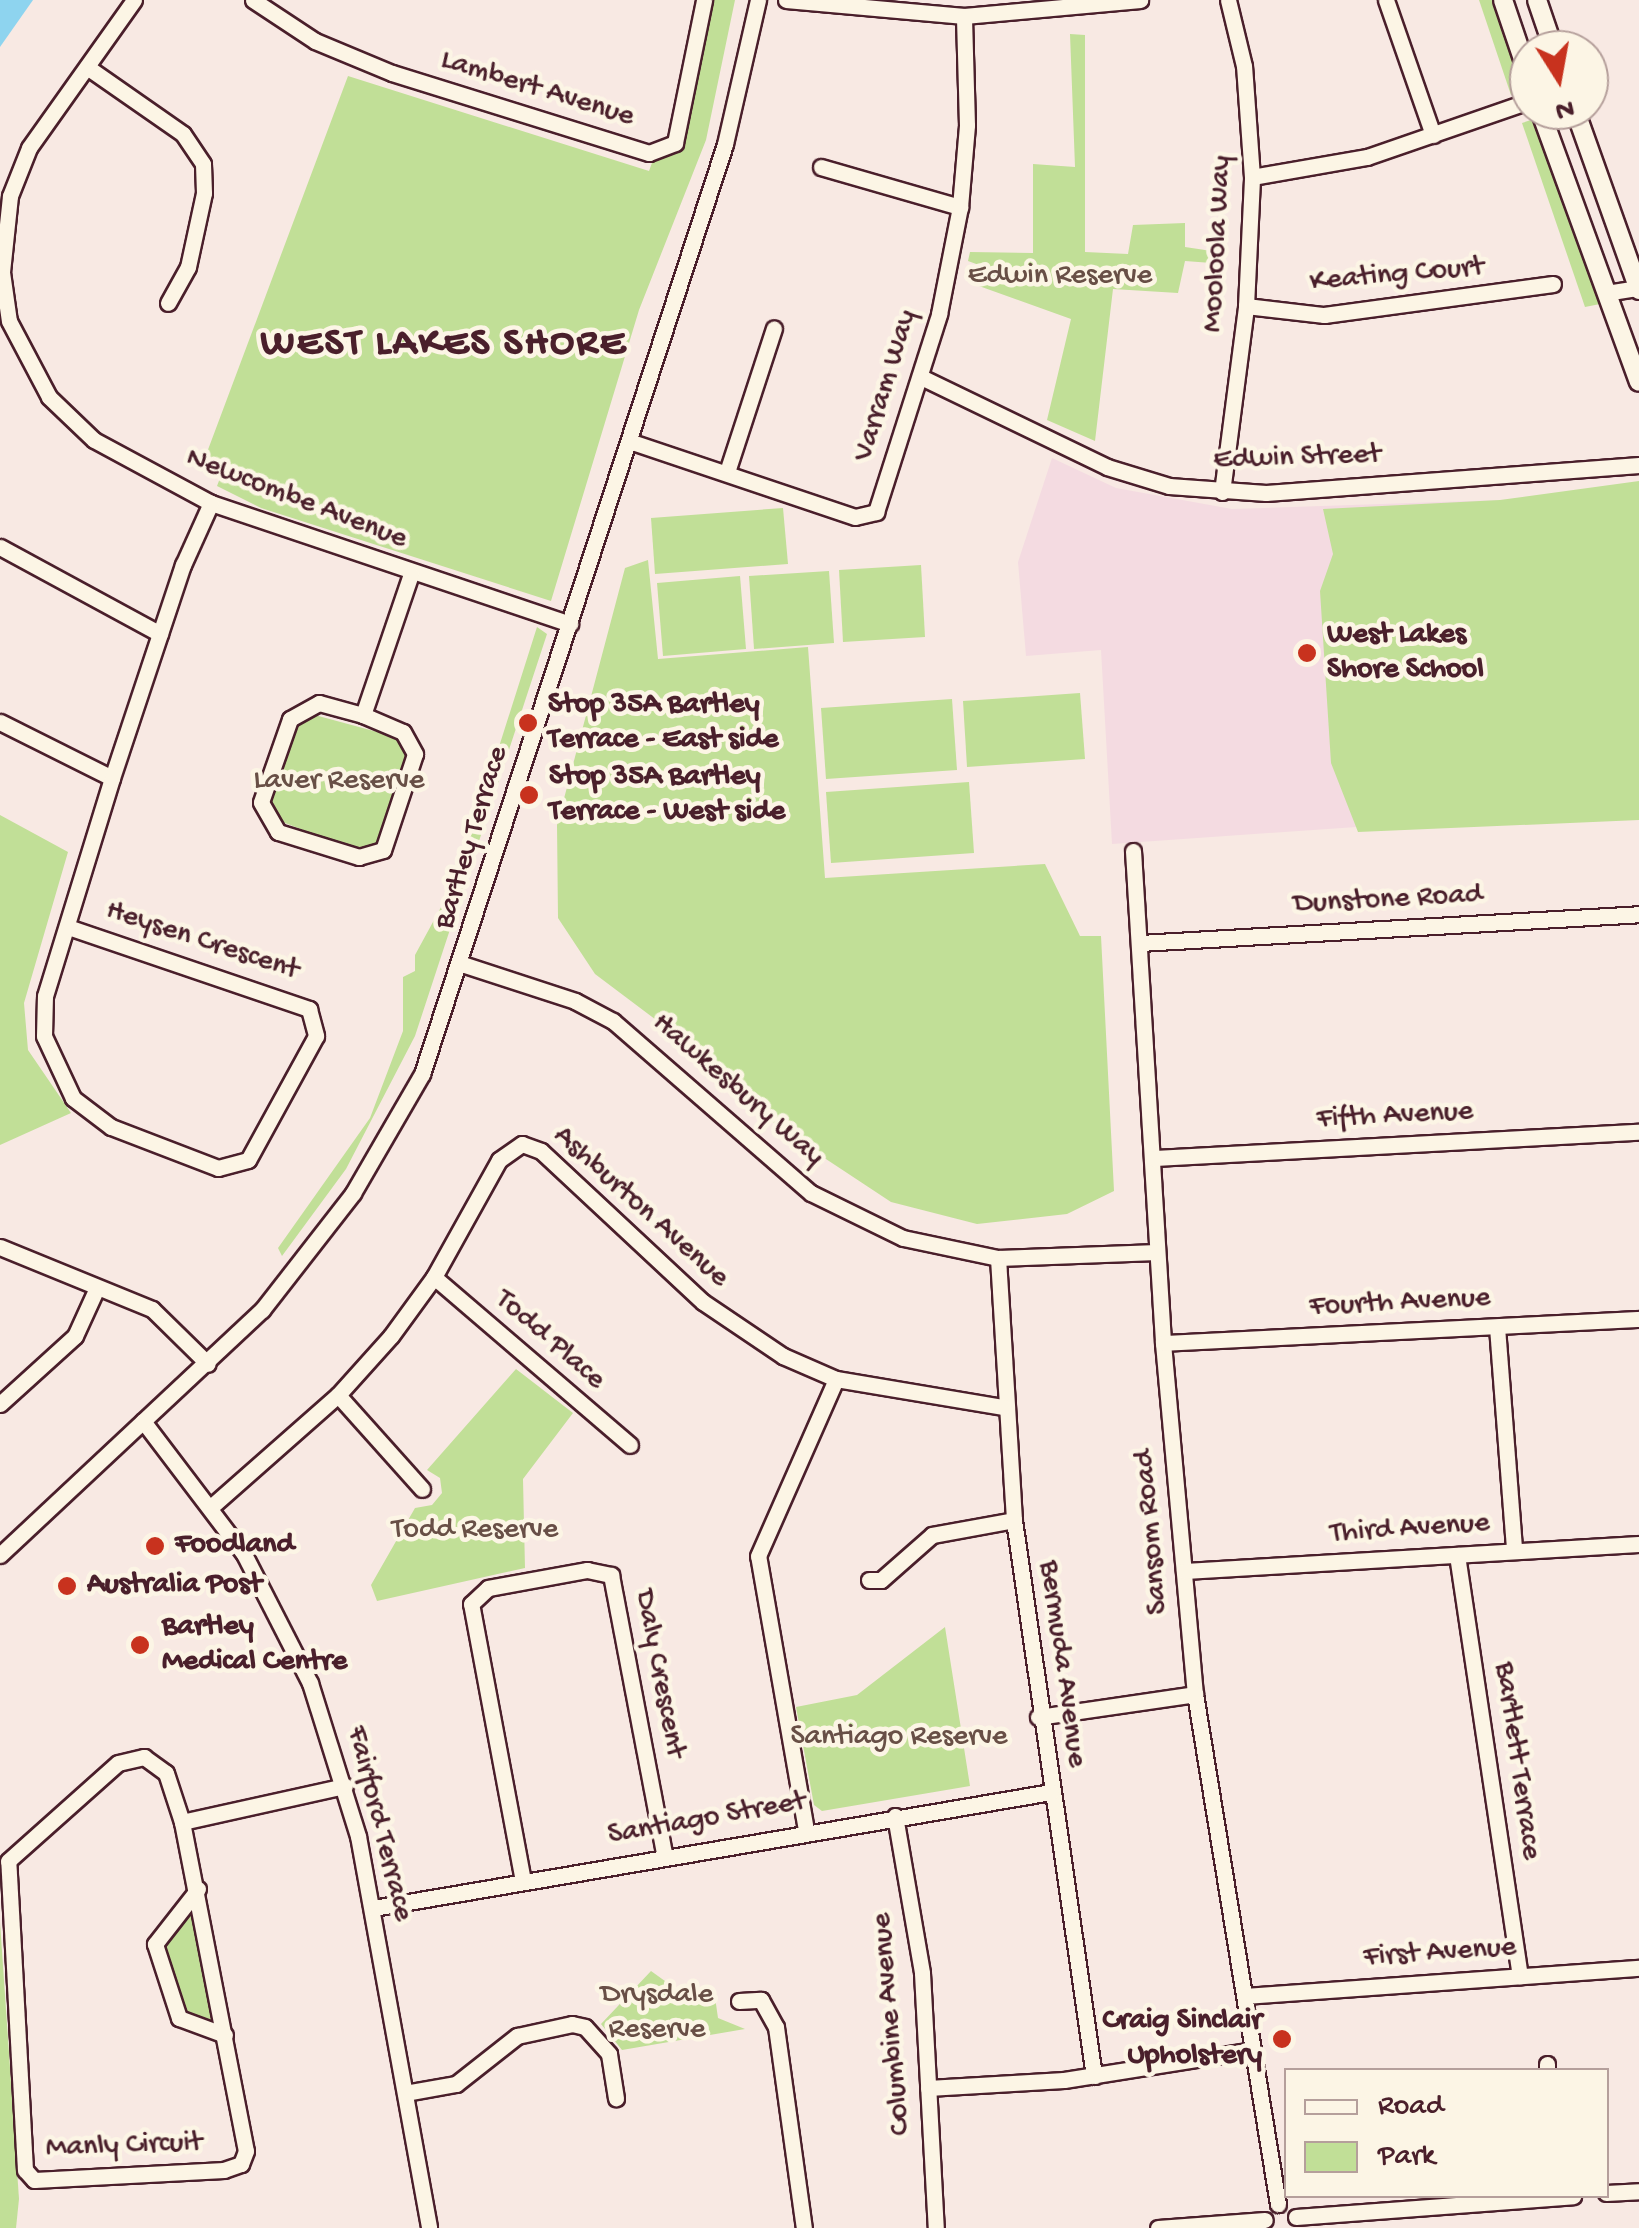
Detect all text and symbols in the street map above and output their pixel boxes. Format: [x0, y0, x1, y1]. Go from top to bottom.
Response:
north arrow [1509, 30, 1609, 130]
street label: Lambert Avenue [436, 43, 638, 137]
text: N [1552, 90, 1577, 126]
street label: Mooloola Way [1196, 155, 1242, 333]
street label: Keating Court [1308, 250, 1486, 302]
park label: Edwin Reserve [968, 259, 1152, 295]
street label: Varram Way [847, 306, 927, 466]
district label: WEST LAKES SHORE [261, 321, 627, 369]
street label: Edwin Street [1213, 438, 1381, 480]
street label: Newcombe Avenue [180, 441, 412, 559]
place label: West Lakes Shore School [1327, 618, 1484, 688]
marker: West Lakes Shore School [1296, 642, 1318, 664]
place label: Stop 35A Bartley Terrace - East side [548, 688, 779, 758]
marker: Stop 35A Bartley Terrace - East side [517, 712, 539, 734]
street label: Bartley Terrace [428, 742, 518, 934]
place label: Stop 35A Bartley Terrace - West side [549, 760, 785, 830]
park label: Laver Reserve [253, 764, 425, 800]
marker: Stop 35A Bartley Terrace - West side [518, 784, 540, 806]
street label: Dunstone Road [1293, 878, 1483, 924]
street label: Heysen Crescent [101, 894, 303, 990]
street label: Hawkesbury Way [644, 1006, 830, 1176]
street label: Fifth Avenue [1316, 1095, 1474, 1139]
street label: Ashburton Avenue [544, 1119, 736, 1297]
street label: Fourth Avenue [1309, 1281, 1491, 1327]
street label: Todd Place [486, 1283, 612, 1399]
street label: Sansom Road [1128, 1448, 1178, 1616]
street label: Third Avenue [1329, 1506, 1491, 1554]
park label: Todd Reserve [392, 1513, 558, 1549]
place label: Foodland [175, 1528, 294, 1564]
marker: Foodland [144, 1535, 166, 1557]
street label: Bermuda Avenue [1029, 1558, 1093, 1770]
place label: Australia Post [87, 1568, 262, 1604]
marker: Australia Post [56, 1575, 78, 1597]
street label: Daly Crescent [624, 1587, 692, 1761]
place label: Bartley Medical Centre [162, 1610, 347, 1680]
marker: Bartley Medical Centre [127, 1632, 153, 1658]
street label: Bartlett Terrace [1484, 1660, 1548, 1862]
park label: Santiago Reserve [790, 1720, 1008, 1756]
street label: Fairford Terrace [336, 1723, 420, 1925]
street label: Santiago Street [605, 1785, 809, 1855]
street label: Columbine Avenue [865, 1911, 921, 2137]
street label: First Avenue [1362, 1931, 1518, 1977]
park label: Drysdale Reserve [601, 1978, 713, 2048]
place label: Craig Sinclair Upholstery [1103, 2004, 1262, 2074]
marker: Craig Sinclair Upholstery [1271, 2028, 1293, 2050]
legend [1284, 2068, 1609, 2198]
text: Road [1378, 2090, 1444, 2125]
street label: Manly Circuit [45, 2126, 203, 2168]
text: Park [1378, 2140, 1435, 2175]

